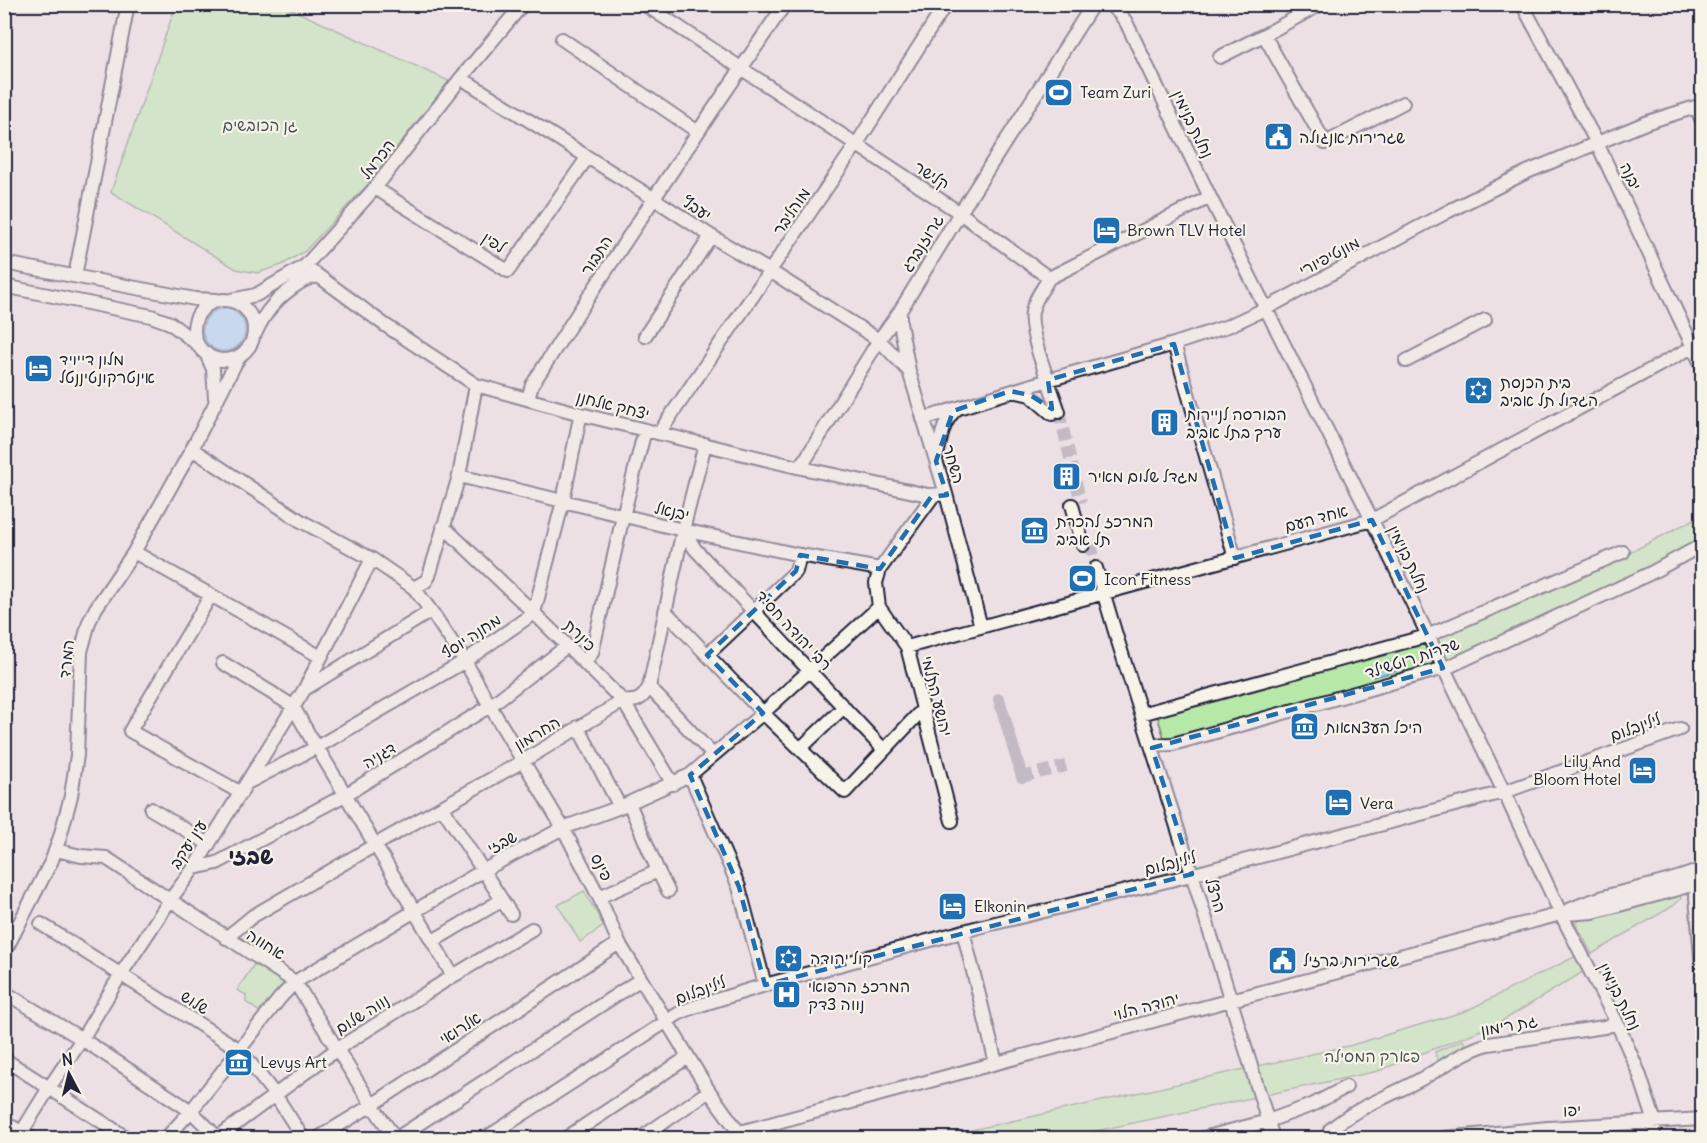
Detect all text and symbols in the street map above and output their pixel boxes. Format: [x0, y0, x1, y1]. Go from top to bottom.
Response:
sports icon: Team Zuri [1043, 76, 1075, 108]
place label: Team Zuri [1080, 82, 1151, 102]
street label: נחלת בנימין [1167, 87, 1218, 162]
park label: גן הכובשים [222, 115, 298, 135]
public building icon: שגרירות אנגולה [1262, 121, 1294, 153]
place label: שגרירות אנגולה [1299, 127, 1405, 147]
street label: הכרמל [355, 135, 399, 183]
street label: קלישר [910, 156, 953, 195]
street label: יבנה [1616, 159, 1646, 193]
street label: מוהליבר [768, 183, 814, 239]
street label: יעבץ [679, 191, 715, 225]
street label: גרוזנברג [896, 210, 948, 276]
hotel icon: Brown TLV Hotel [1090, 214, 1122, 246]
place label: Brown TLV Hotel [1127, 220, 1246, 240]
street label: לפין [478, 227, 510, 258]
street label: התבור [576, 231, 616, 279]
street label: מונטיפיורי [1295, 232, 1363, 280]
place label: מלון דייויד אינטרקונטיננטל [59, 349, 155, 388]
hotel icon: מלון דייויד אינטרקונטיננטל [22, 352, 54, 384]
place label: בית הכנסת הגדול תל אביב [1500, 372, 1598, 410]
synagogue icon: בית הכנסת הגדול תל אביב [1463, 375, 1495, 407]
street label: יצחק אלחנן [574, 386, 652, 424]
place label: הבורסה לניירות ערך בתל אביב [1185, 404, 1287, 442]
building icon: הבורסה לניירות ערך בתל אביב [1149, 407, 1181, 439]
street label: השחר [939, 442, 969, 486]
building icon: מגדל שלום מאיר [1051, 460, 1083, 492]
place label: מגדל שלום מאיר [1088, 466, 1198, 486]
street label: יבנאל [653, 497, 691, 525]
street label: אחד העם [1282, 500, 1350, 536]
place label: המרכז להכרת תל אביב [1055, 511, 1154, 549]
museum icon: המרכז להכרת תל אביב [1019, 514, 1051, 546]
street label: נחלת בנימין [1383, 522, 1434, 597]
sports icon: Icon Fitness [1067, 563, 1099, 595]
place label: Icon Fitness [1104, 569, 1191, 589]
street label: רבי יהודה חסיד [752, 586, 836, 674]
street label: מחנה יוסף [437, 609, 505, 663]
street label: כינרת [560, 615, 600, 655]
street label: שדרות רוטשילד [1362, 633, 1462, 683]
street label: המרד [54, 639, 78, 679]
street label: יהושע התלמי [917, 654, 957, 738]
street label: לילינבלום [1607, 708, 1664, 745]
museum icon: היכל העצמאות [1288, 711, 1320, 743]
street label: החרמון [510, 712, 564, 755]
place label: היכל העצמאות [1324, 717, 1423, 737]
street label: דגניה [359, 737, 399, 773]
place label: Lily And Bloom Hotel [1533, 751, 1621, 789]
hotel icon: Lily And Bloom Hotel [1626, 754, 1658, 786]
hotel icon: Vera [1323, 787, 1355, 819]
place label: Vera [1360, 793, 1394, 813]
street label: עין יעקב [165, 816, 211, 872]
street label: שבזי [484, 826, 520, 858]
district label: שבזי [228, 842, 274, 870]
street label: לילינבלום [1142, 847, 1198, 879]
street label: פינס [587, 850, 617, 884]
street label: הרצל [1201, 875, 1231, 915]
hotel icon: Elkonin [937, 890, 969, 922]
place label: Elkonin [974, 896, 1026, 916]
street label: אחווה [243, 924, 289, 964]
synagogue icon: קול יהודה [773, 942, 805, 974]
public building icon: שגרירות ברזיל [1266, 944, 1298, 976]
place label: קול יהודה [810, 948, 872, 968]
place label: שגרירות ברזיל [1303, 950, 1399, 970]
street label: נחלת בנימין [1594, 959, 1645, 1033]
street label: לילינבלום [672, 971, 729, 1008]
place label: המרכז הרפואי נווה צדק [808, 976, 910, 1014]
hospital icon: המרכז הרפואי נווה צדק [771, 979, 803, 1011]
street label: שלוש [177, 986, 213, 1018]
street label: יהודה הלוי [1111, 988, 1181, 1024]
street label: נווה שלום [331, 990, 393, 1038]
street label: אלרואי [435, 1007, 485, 1049]
street label: גת רימון [1479, 1010, 1539, 1041]
north arrow [39, 1044, 99, 1104]
museum icon: Levys Art [223, 1046, 255, 1078]
park label: פארק המסילה [1324, 1046, 1420, 1066]
text: N [60, 1049, 74, 1070]
place label: Levys Art [260, 1052, 328, 1072]
street label: יפו [1563, 1100, 1581, 1120]

